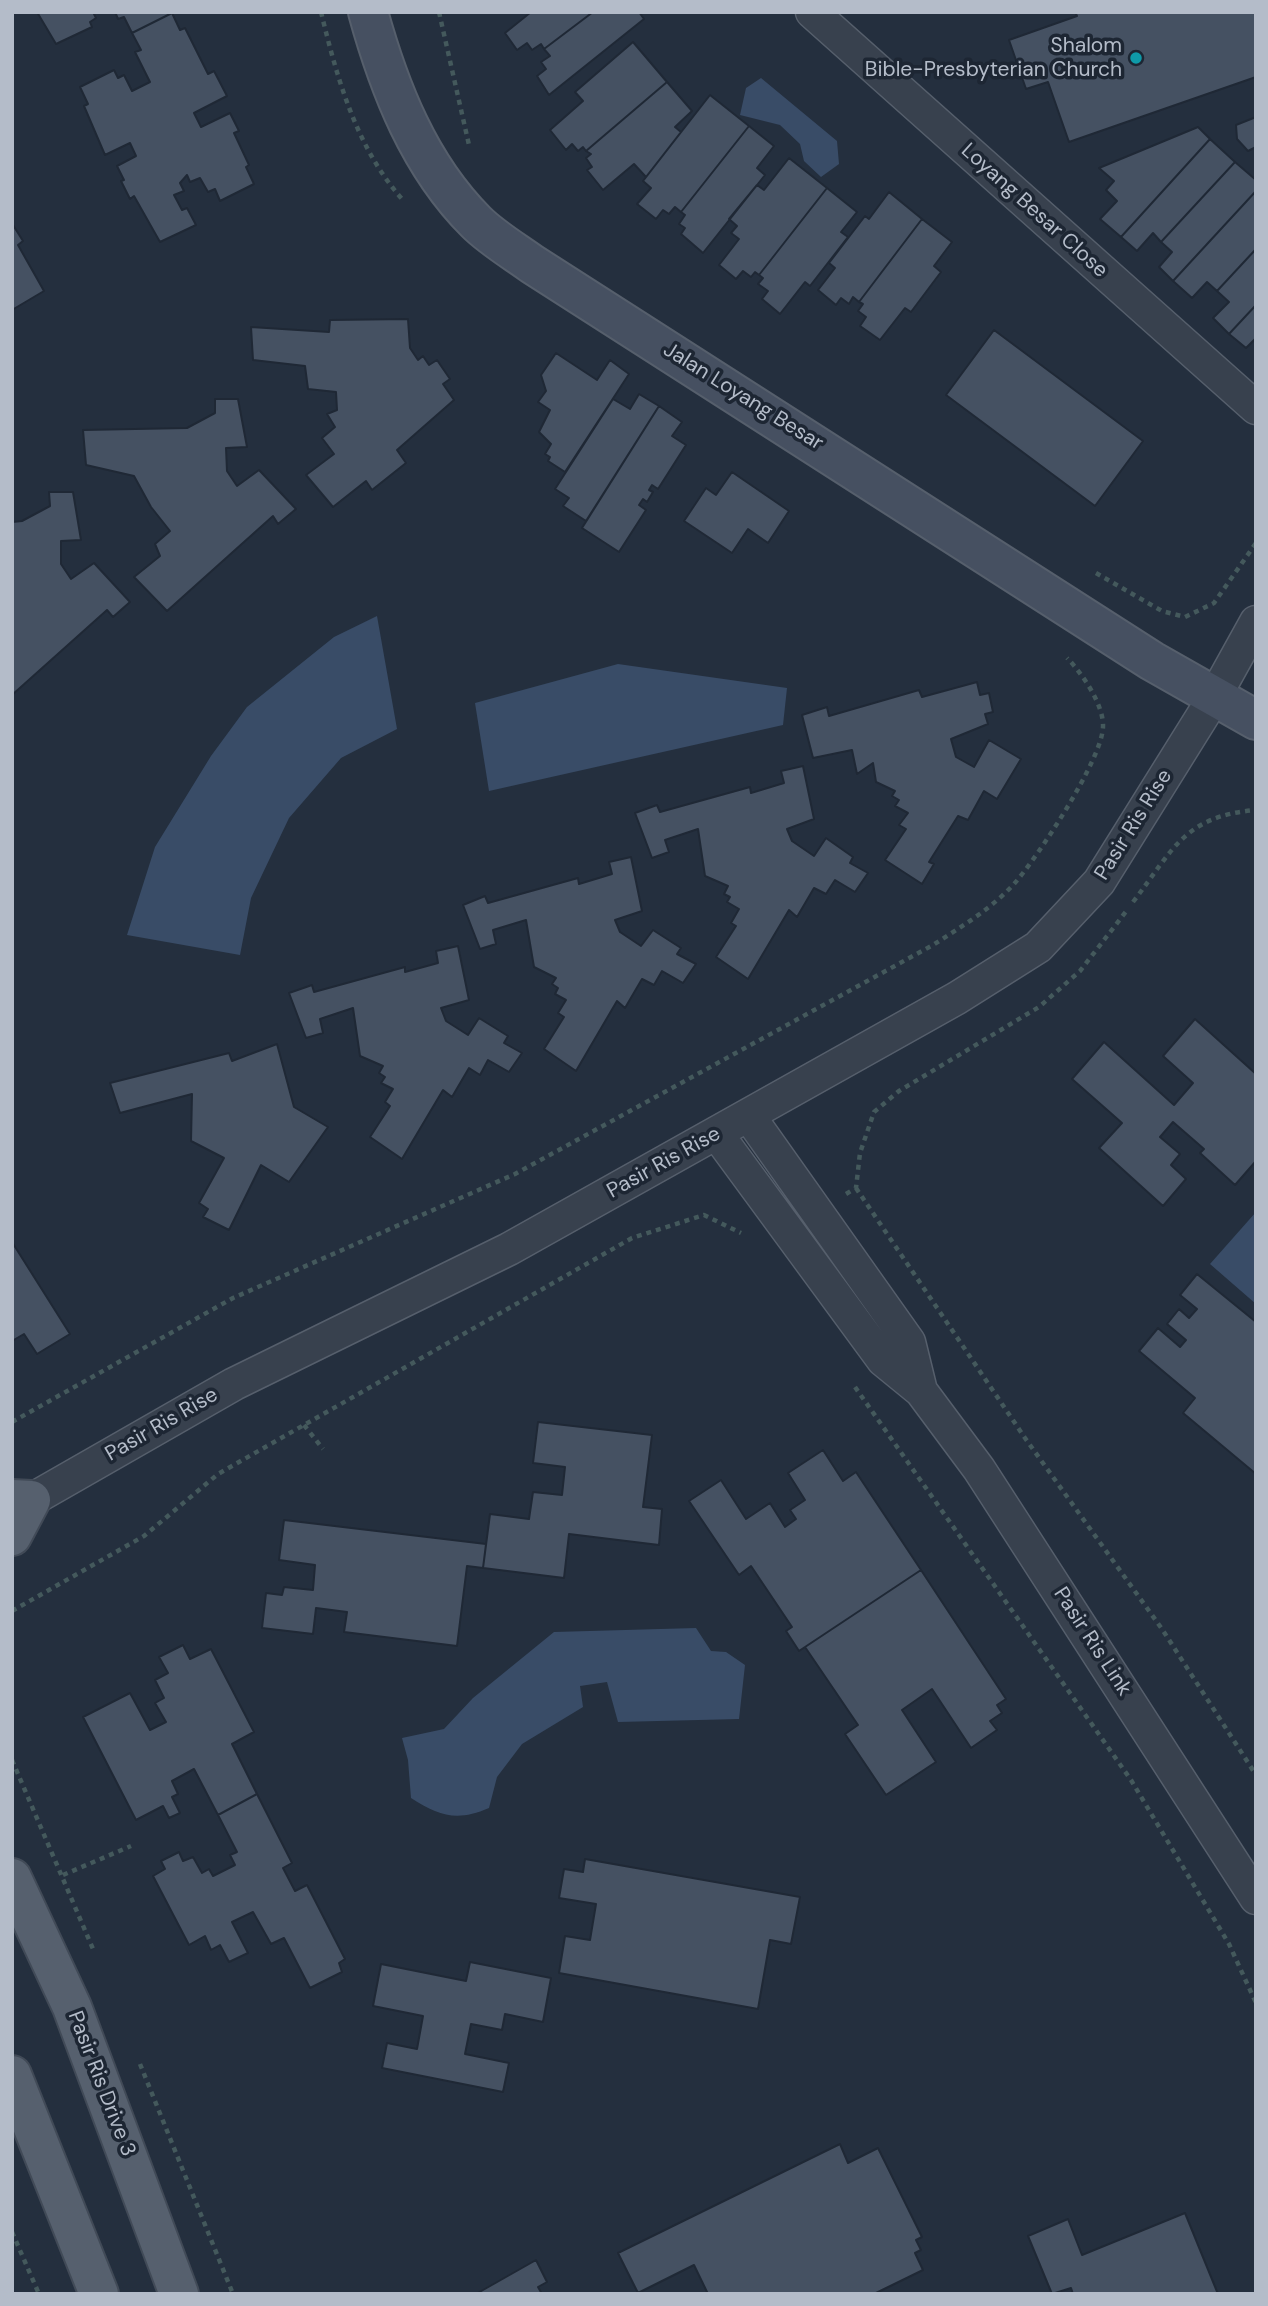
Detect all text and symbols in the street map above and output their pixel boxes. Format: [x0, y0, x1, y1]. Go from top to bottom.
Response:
place label: Shalom Bible-Presbyterian Church [865, 33, 1122, 83]
marker: Shalom Bible-Presbyterian Church [1128, 50, 1144, 66]
street label: Loyang Besar Close [955, 139, 1113, 283]
street label: Jalan Loyang Besar [658, 338, 828, 456]
street label: Pasir Ris Rise [1090, 765, 1178, 885]
street label: Pasir Ris Rise [603, 1122, 725, 1204]
street label: Pasir Ris Rise [101, 1383, 223, 1467]
street label: Pasir Ris Link [1048, 1583, 1136, 1701]
street label: Pasir Ris Drive 3 [62, 2008, 140, 2160]

